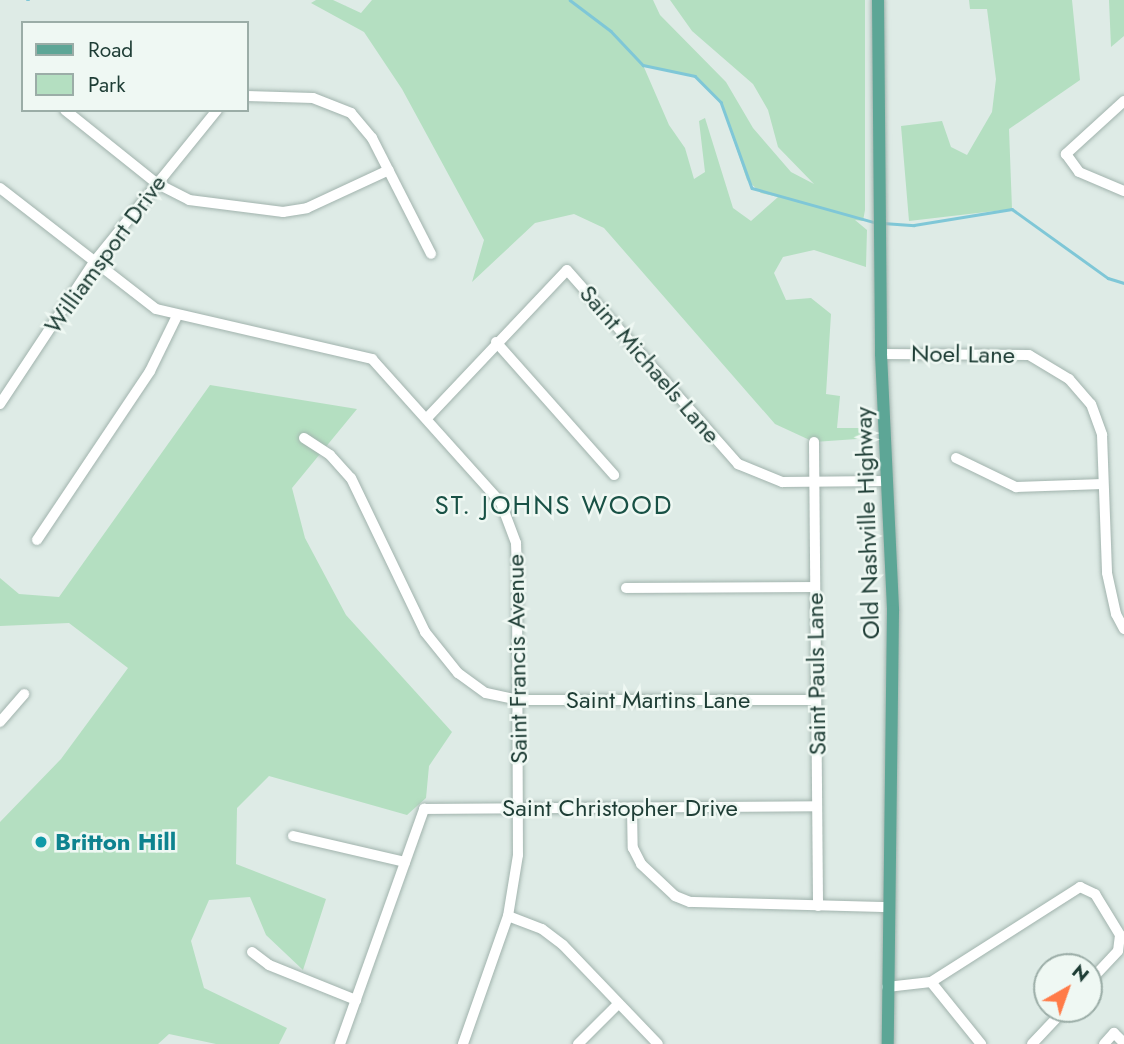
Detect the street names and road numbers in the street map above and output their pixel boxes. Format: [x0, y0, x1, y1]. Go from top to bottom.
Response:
street label: Williamsport Drive [38, 169, 172, 339]
street label: Saint Michaels Lane [574, 279, 726, 449]
street label: Noel Lane [911, 339, 1015, 369]
street label: Old Nashville Highway [849, 406, 885, 640]
street label: Saint Francis Avenue [501, 554, 533, 764]
street label: Saint Pauls Lane [800, 592, 832, 756]
street label: Saint Martins Lane [566, 686, 750, 714]
street label: Saint Christopher Drive [502, 794, 738, 822]

